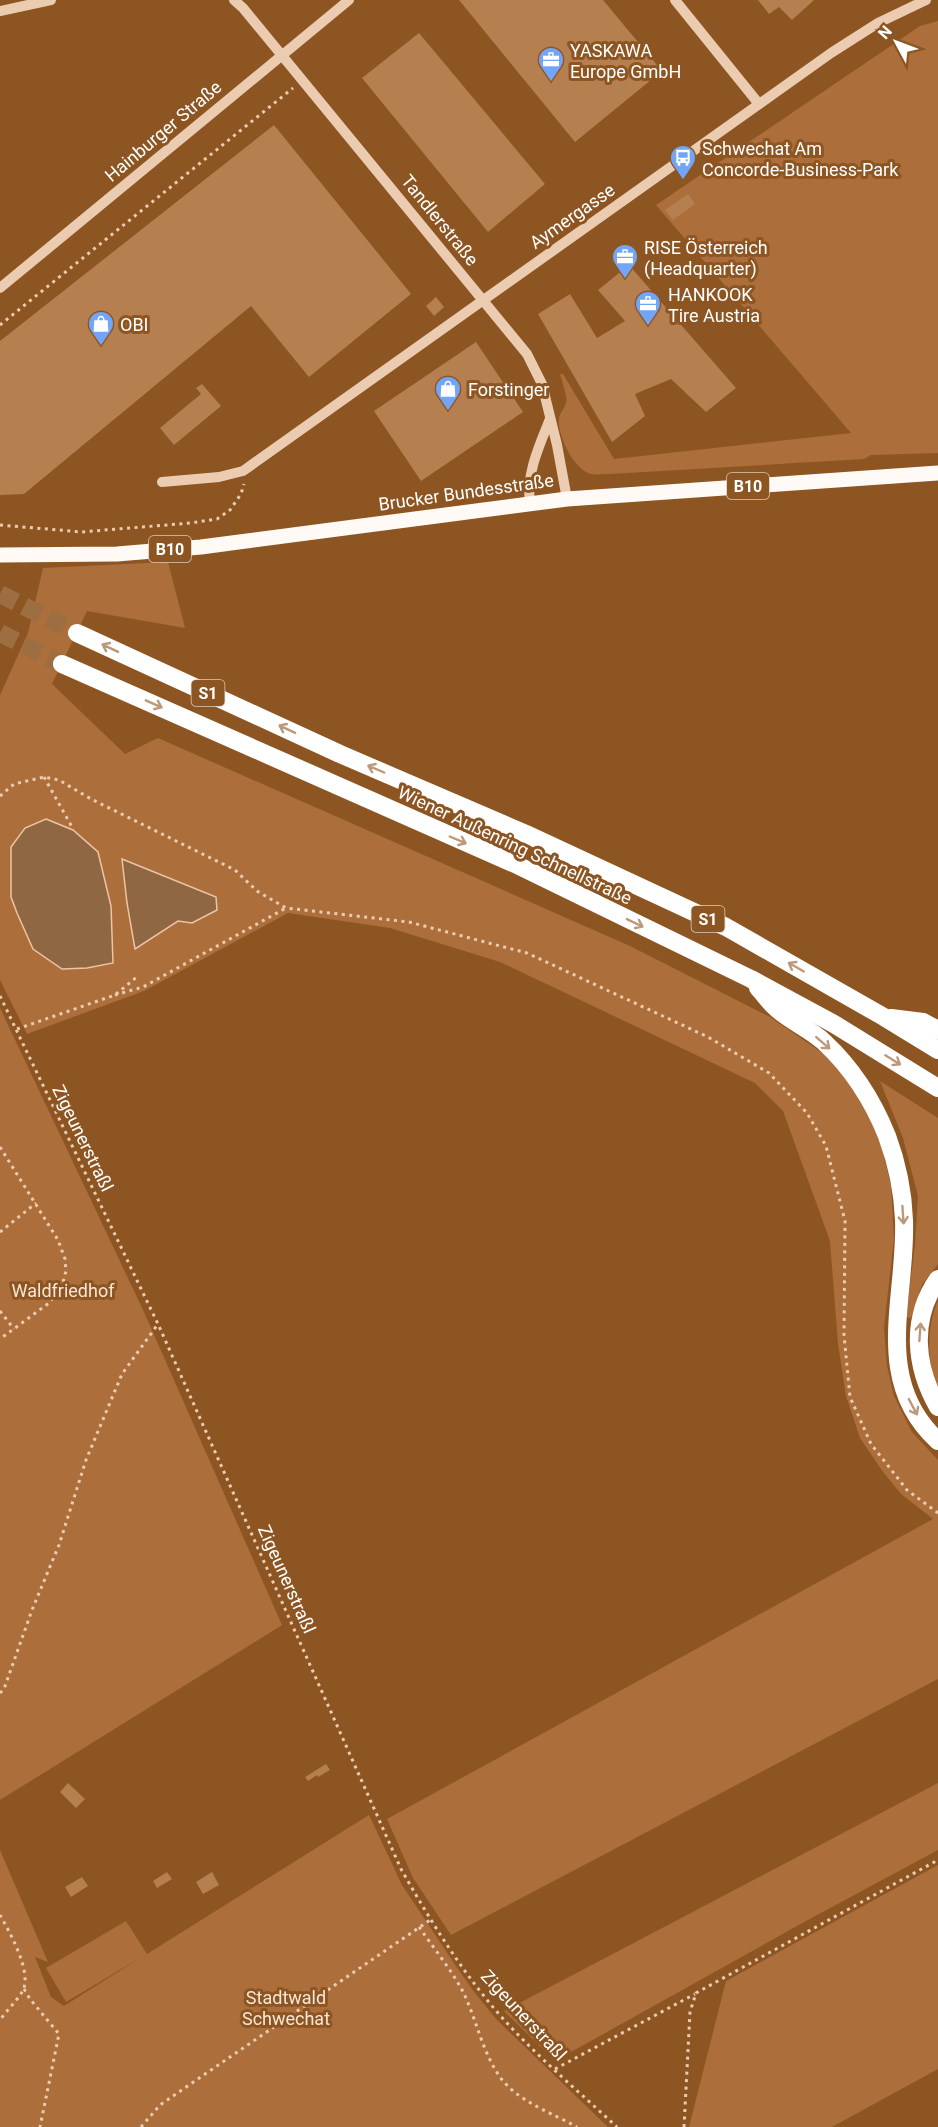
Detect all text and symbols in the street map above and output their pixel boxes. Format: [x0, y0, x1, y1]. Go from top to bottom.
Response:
north arrow [866, 12, 926, 72]
text: N [874, 22, 896, 43]
place label: YASKAWA Europe GmbH [570, 40, 681, 82]
office icon: YASKAWA Europe GmbH [536, 45, 566, 83]
street label: Hainburger Straße [101, 76, 225, 186]
place label: Schwechat Am Concorde-Business-Park [702, 138, 899, 180]
bus stop icon: Schwechat Am Concorde-Business-Park [668, 143, 698, 181]
street label: Tandlerstraße [397, 170, 483, 270]
street label: Aymergasse [525, 179, 619, 253]
place label: RISE Österreich (Headquarter) [644, 237, 768, 280]
office icon: RISE Österreich (Headquarter) [610, 242, 640, 280]
place label: HANKOOK Tire Austria [668, 284, 760, 326]
office icon: HANKOOK Tire Austria [633, 289, 663, 327]
shop icon: OBI [86, 309, 116, 347]
place label: OBI [120, 314, 149, 335]
shop icon: Forstinger [433, 374, 463, 412]
place label: Forstinger [468, 379, 549, 400]
street label: Brucker Bundesstraße [377, 469, 555, 515]
road number: B10 [727, 473, 769, 499]
road number: B10 [149, 536, 191, 562]
one-way arrow [101, 641, 119, 653]
road number: S1 [192, 680, 224, 706]
one-way arrow [145, 699, 163, 711]
one-way arrow [278, 723, 296, 734]
one-way arrow [368, 763, 386, 774]
street label: Wiener Außenring Schnellstraße [395, 781, 635, 909]
one-way arrow [449, 835, 467, 846]
road number: S1 [692, 906, 724, 932]
one-way arrow [625, 917, 643, 929]
one-way arrow [788, 961, 805, 973]
one-way arrow [816, 1036, 831, 1050]
one-way arrow [884, 1055, 901, 1067]
street label: Zigeunerstraßl [48, 1081, 118, 1195]
one-way arrow [898, 1205, 909, 1224]
park label: Waldfriedhof [12, 1280, 115, 1301]
one-way arrow [914, 1322, 925, 1342]
one-way arrow [908, 1397, 919, 1415]
street label: Zigeunerstraßl [254, 1522, 320, 1636]
street label: Zigeunerstraßl [477, 1965, 571, 2065]
park label: Stadtwald Schwechat [242, 1987, 330, 2029]

